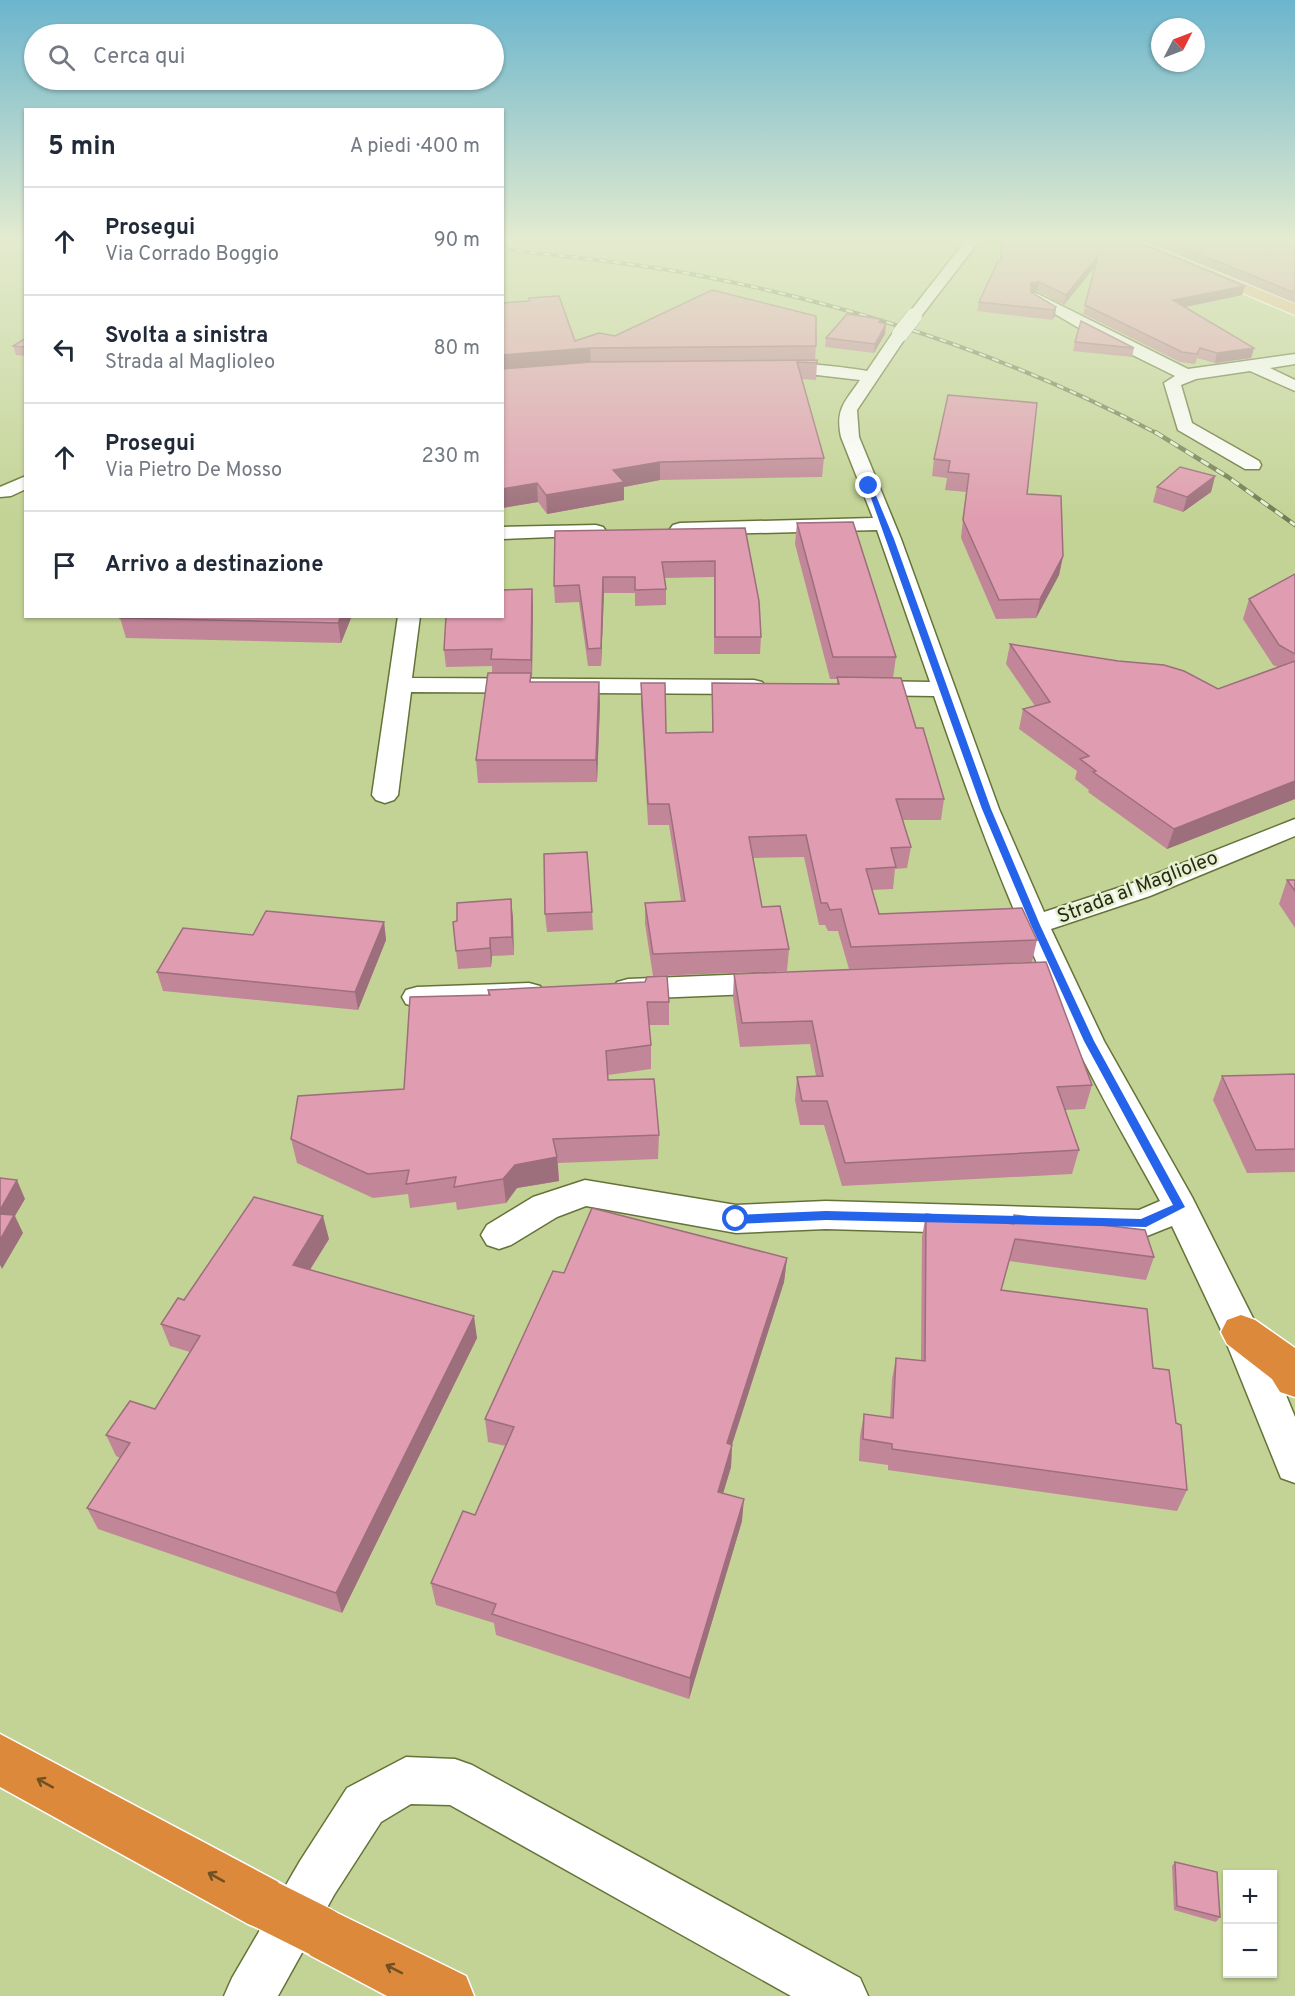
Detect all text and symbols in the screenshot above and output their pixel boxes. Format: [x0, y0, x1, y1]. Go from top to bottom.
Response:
north arrow [1151, 18, 1205, 72]
search box [24, 24, 504, 90]
icon: search [45, 41, 78, 74]
text: Cerca qui [93, 44, 185, 71]
text: 5 min [48, 131, 116, 164]
text: A piedi · 400 m [350, 134, 480, 160]
text: Prosegui [105, 215, 195, 242]
icon: ahead [48, 225, 81, 258]
text: 90 m [434, 228, 480, 254]
text: Via Corrado Boggio [105, 242, 279, 268]
text: Svolta a sinistra [105, 323, 268, 350]
icon: left [48, 333, 81, 366]
text: 80 m [434, 336, 480, 362]
text: Strada al Maglioleo [105, 350, 275, 376]
text: Prosegui [105, 431, 195, 458]
icon: ahead [48, 441, 81, 474]
text: 230 m [421, 444, 480, 470]
text: Via Pietro De Mosso [105, 458, 282, 484]
route end [855, 472, 881, 498]
icon: arrive [48, 549, 81, 582]
text: Arrivo a destinazione [105, 552, 323, 579]
street label: Strada al Maglioleo [1054, 845, 1222, 931]
route start [722, 1205, 748, 1231]
one-way arrow [36, 1777, 54, 1788]
map controls [1223, 1870, 1277, 1978]
button: + [1223, 1870, 1277, 1924]
one-way arrow [208, 1871, 225, 1883]
button: − [1223, 1924, 1277, 1978]
one-way arrow [386, 1963, 403, 1975]

